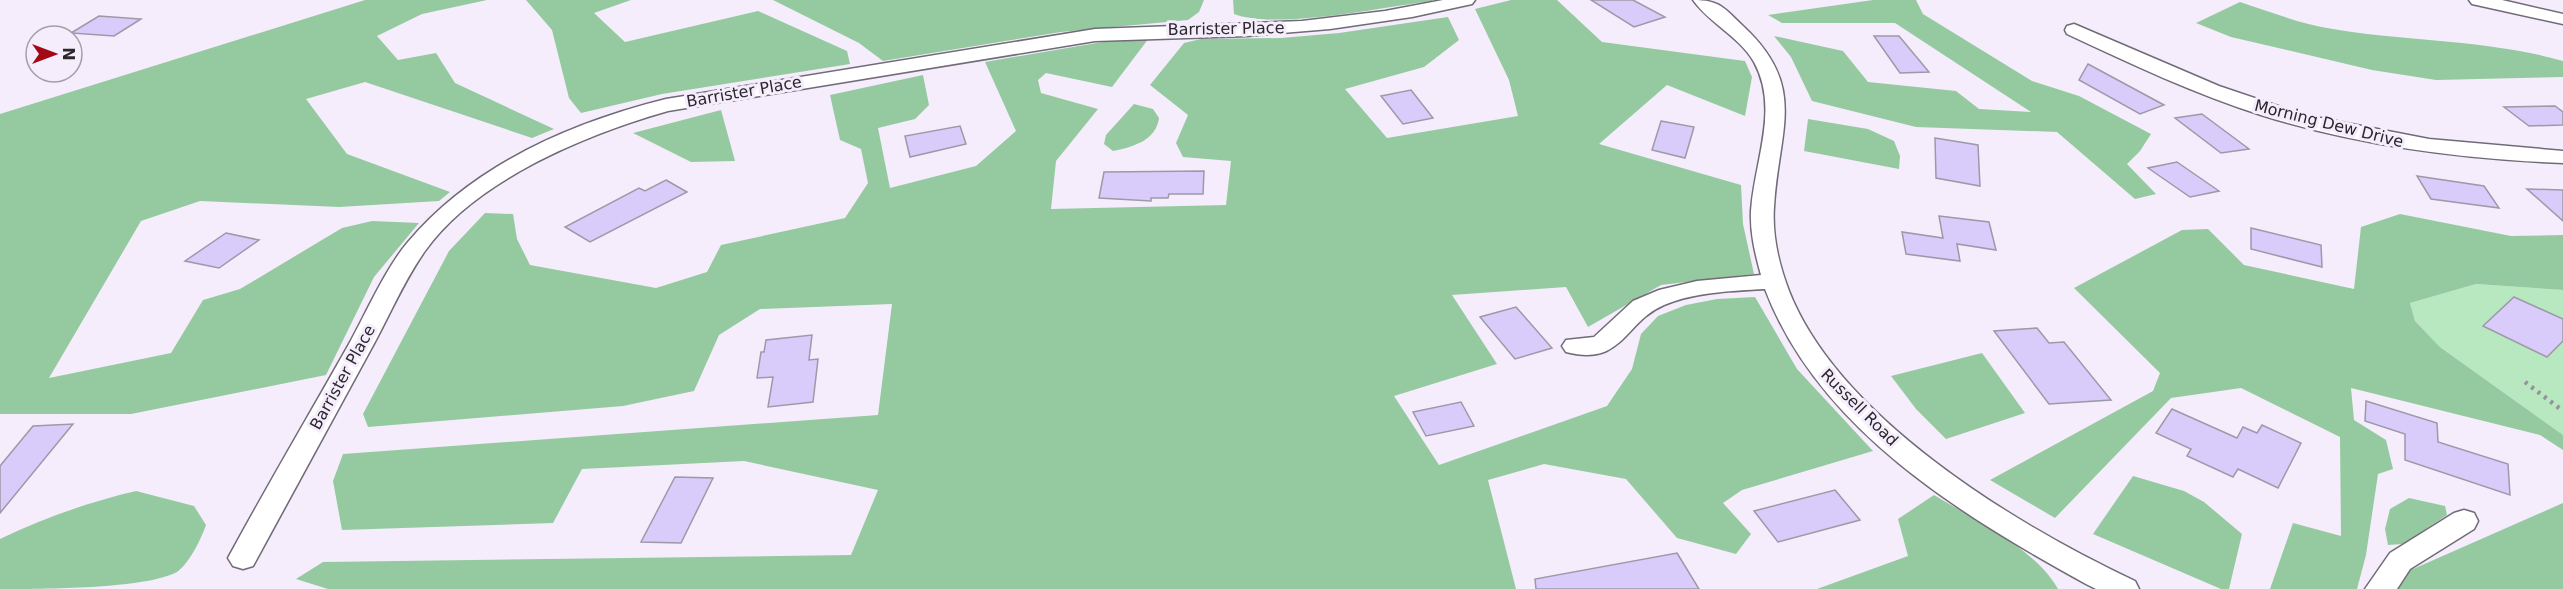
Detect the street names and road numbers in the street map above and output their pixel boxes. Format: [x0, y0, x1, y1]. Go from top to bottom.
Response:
street label: Barrister Place [1167, 18, 1285, 39]
street label: Barrister Place [685, 72, 803, 111]
street label: Morning Dew Drive [2252, 96, 2405, 151]
street label: Barrister Place [306, 322, 379, 433]
street label: Russell Road [1817, 365, 1902, 450]

